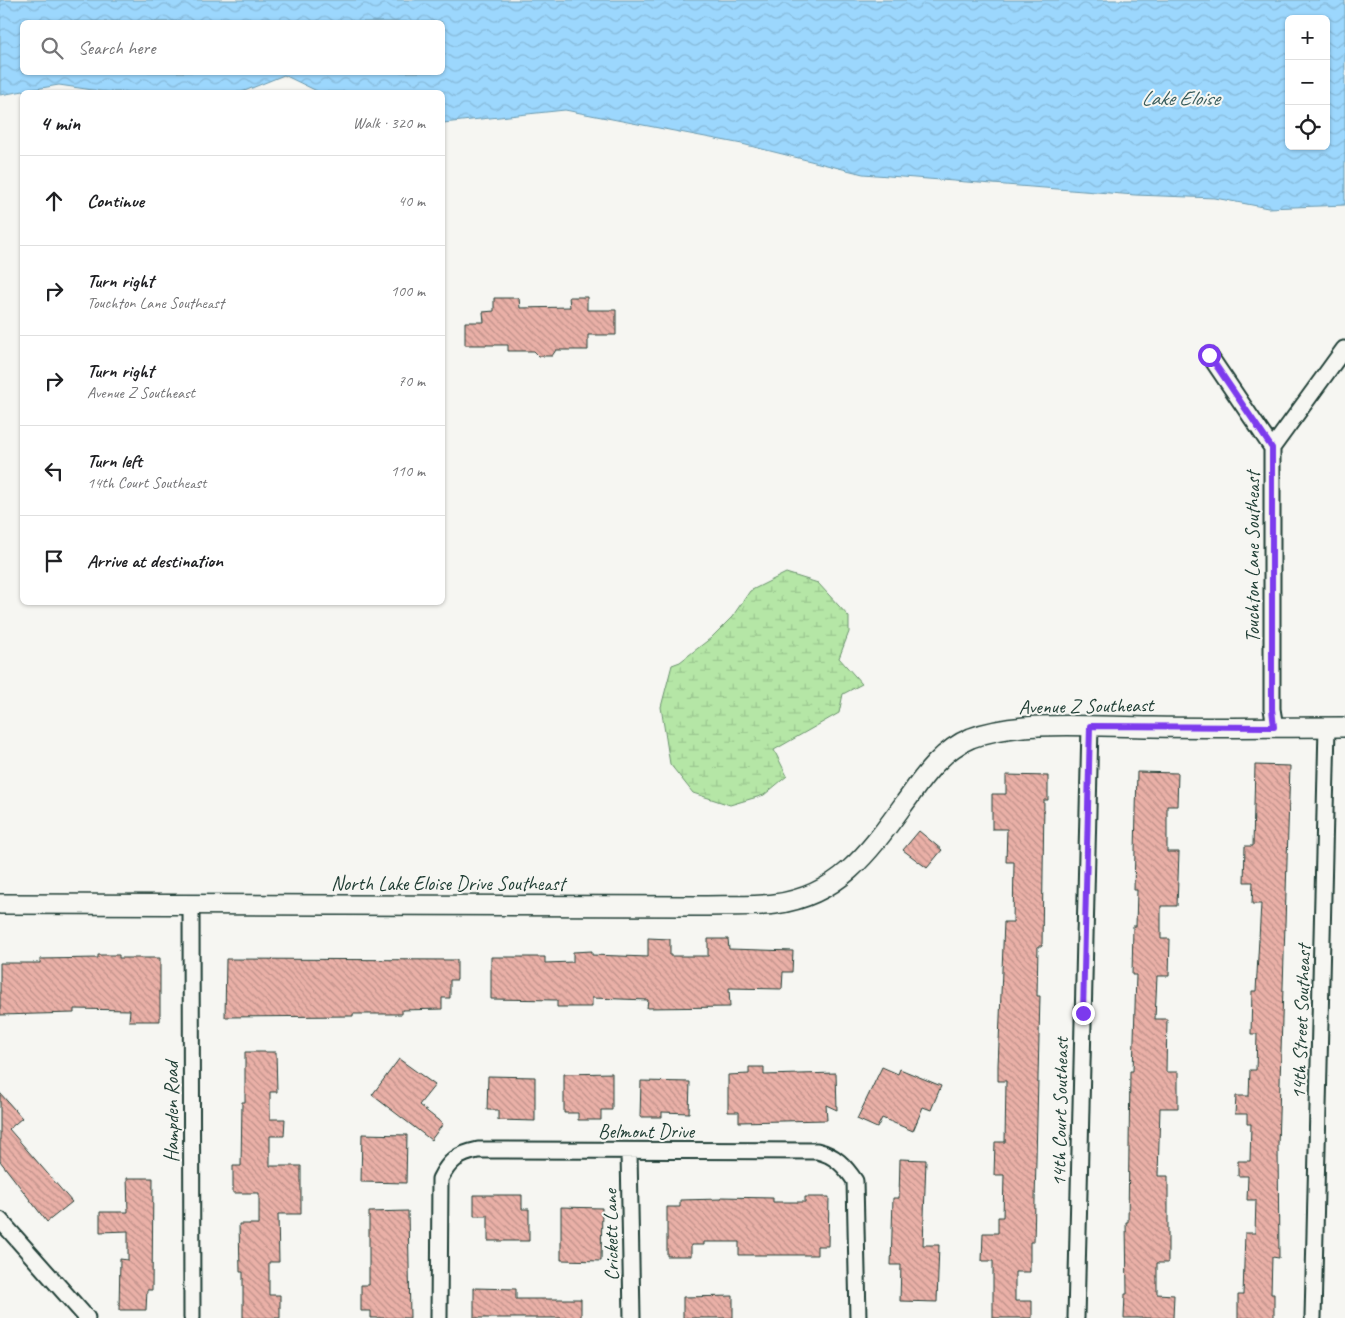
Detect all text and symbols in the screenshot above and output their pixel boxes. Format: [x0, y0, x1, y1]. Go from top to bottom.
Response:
map controls [1285, 15, 1330, 150]
button: + [1285, 15, 1330, 60]
search box [20, 20, 445, 75]
icon: search [38, 34, 66, 62]
text: Search here [78, 36, 155, 60]
button: − [1285, 60, 1330, 105]
water label: Lake Eloise [1141, 85, 1222, 111]
button: locate [1285, 105, 1330, 150]
text: 4 min [40, 110, 80, 136]
text: Walk · 320 m [353, 113, 425, 133]
icon: ahead [40, 187, 68, 215]
text: Continue [87, 189, 144, 213]
text: 40 m [398, 191, 425, 211]
text: Turn right [87, 269, 154, 293]
icon: right [40, 277, 68, 305]
text: 100 m [391, 281, 425, 301]
text: Touchton Lane Southeast [87, 293, 224, 313]
route start [1198, 344, 1221, 367]
text: Turn right [87, 359, 154, 383]
icon: right [40, 367, 68, 395]
text: 70 m [398, 371, 425, 391]
text: Avenue Z Southeast [87, 383, 195, 403]
text: Turn left [87, 449, 142, 473]
icon: left [40, 457, 68, 485]
text: 110 m [391, 461, 425, 481]
street label: Touchton Lane Southeast [1240, 468, 1265, 643]
text: 14th Court Southeast [87, 473, 206, 493]
icon: arrive [40, 547, 68, 575]
text: Arrive at destination [87, 549, 223, 573]
street label: Avenue Z Southeast [1018, 692, 1156, 720]
street label: North Lake Eloise Drive Southeast [331, 871, 568, 896]
street label: 14th Street Southeast [1286, 941, 1316, 1100]
route end [1072, 1002, 1095, 1025]
street label: 14th Court Southeast [1046, 1035, 1074, 1187]
street label: Hampden Road [159, 1058, 184, 1163]
street label: Belmont Drive [598, 1119, 695, 1144]
street label: Crickett Lane [598, 1187, 624, 1281]

